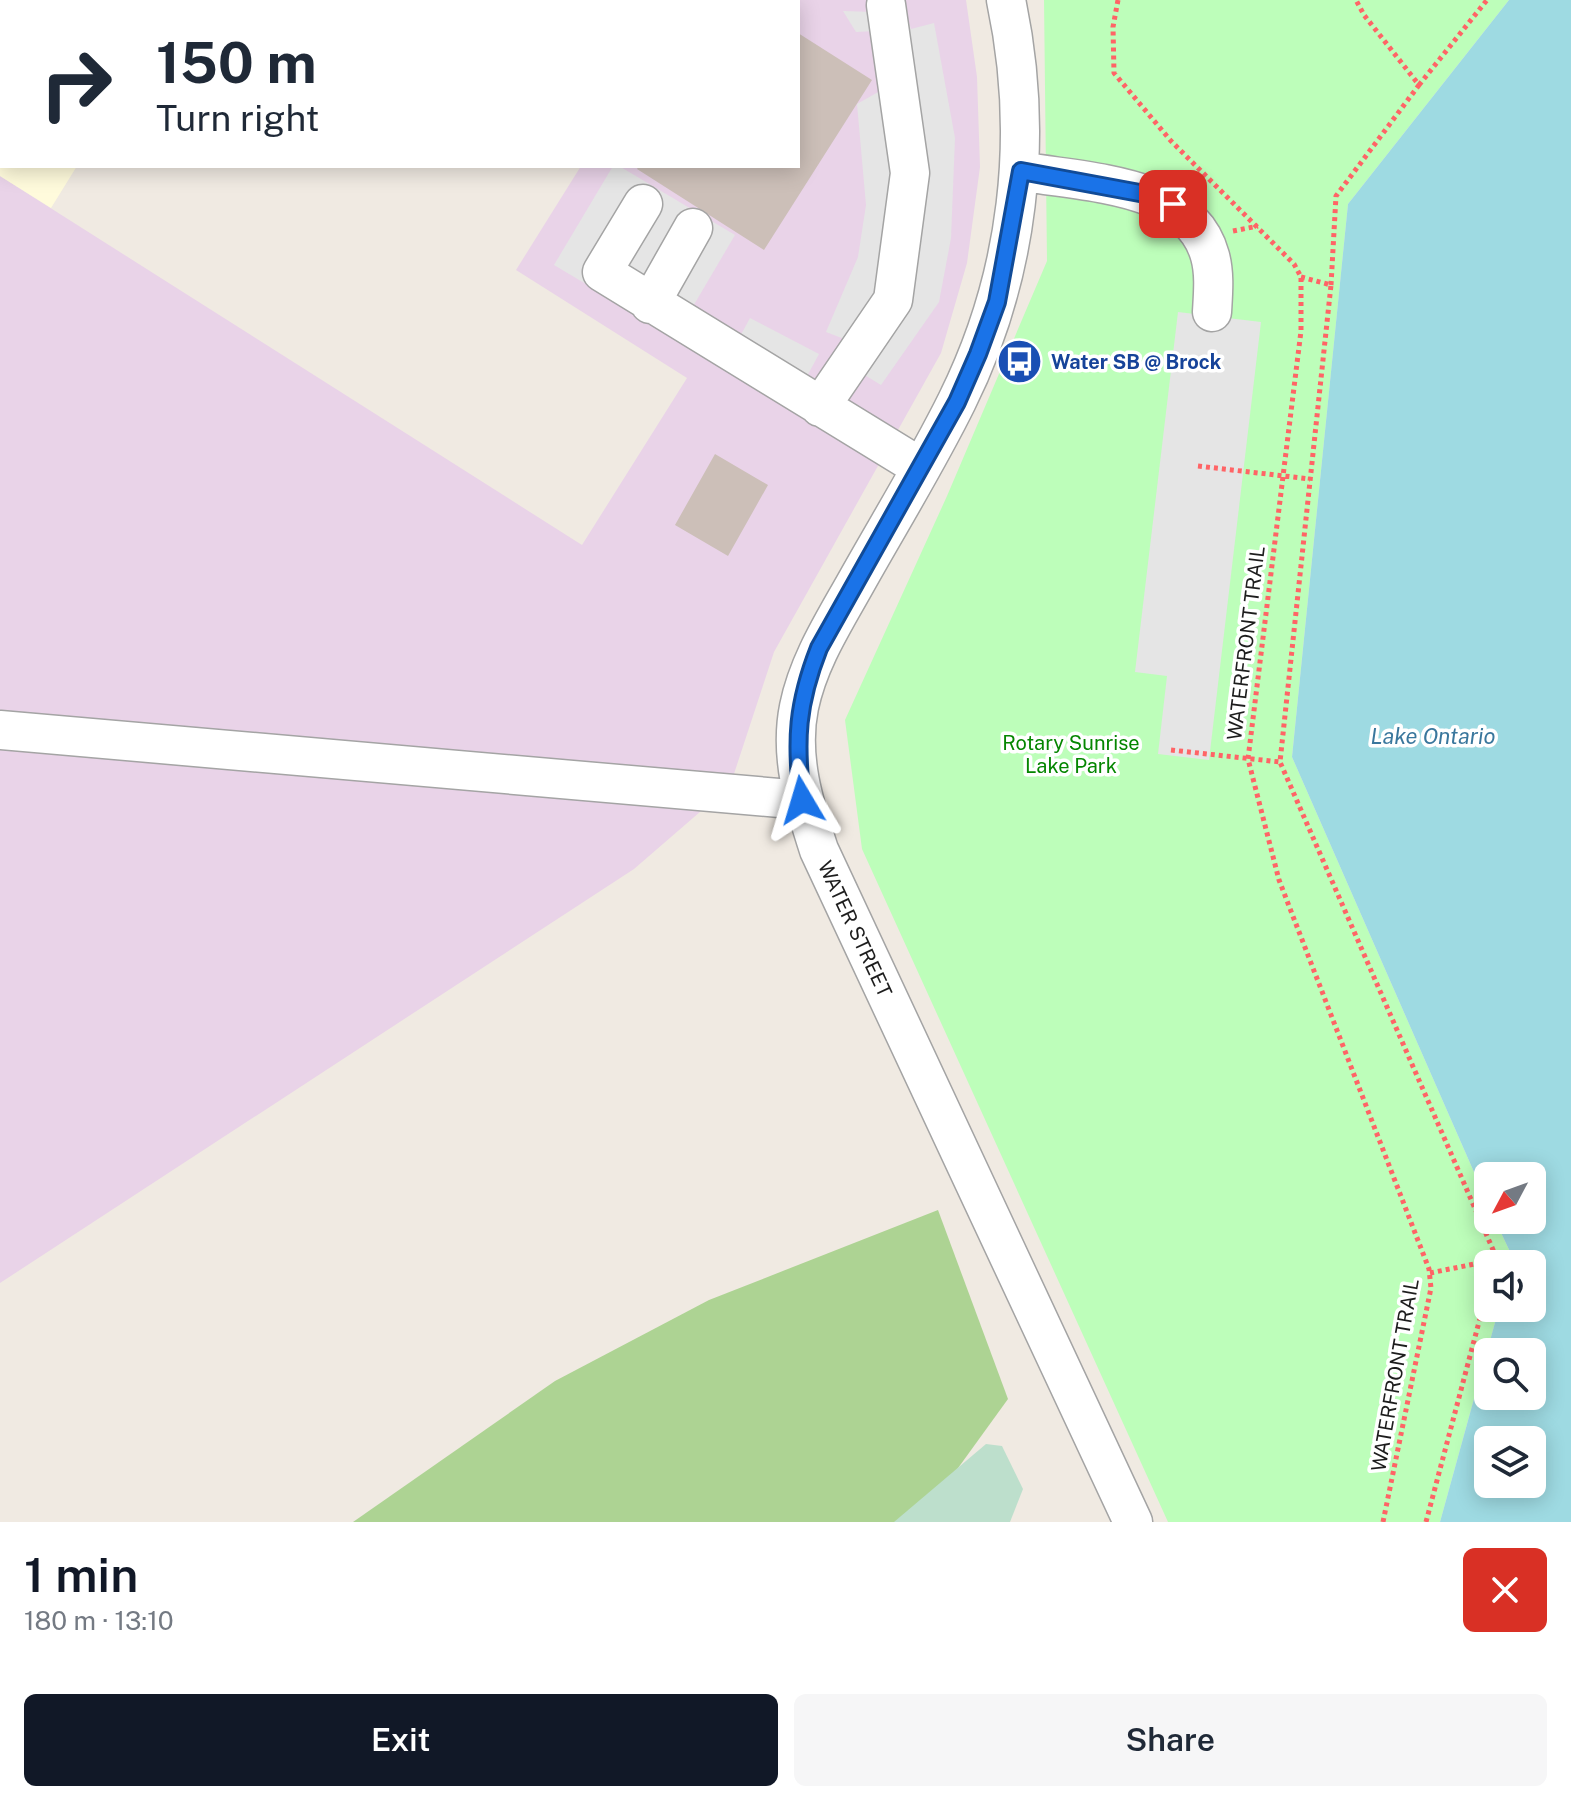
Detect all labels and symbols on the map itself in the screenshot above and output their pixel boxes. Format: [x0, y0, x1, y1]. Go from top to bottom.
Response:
pin [1139, 170, 1207, 238]
bus stop icon: Water SB @ Brock [996, 338, 1044, 386]
place label: Water SB @ Brock [1051, 350, 1222, 374]
street label: WATERFRONT TRAIL [1222, 544, 1270, 742]
water label: Lake Ontario [1371, 723, 1495, 749]
park label: Rotary Sunrise Lake Park [1002, 731, 1140, 778]
position arrow [760, 758, 844, 842]
street label: WATER STREET [813, 857, 897, 1001]
north arrow [1474, 1162, 1546, 1234]
street label: WATERFRONT TRAIL [1366, 1277, 1424, 1473]

